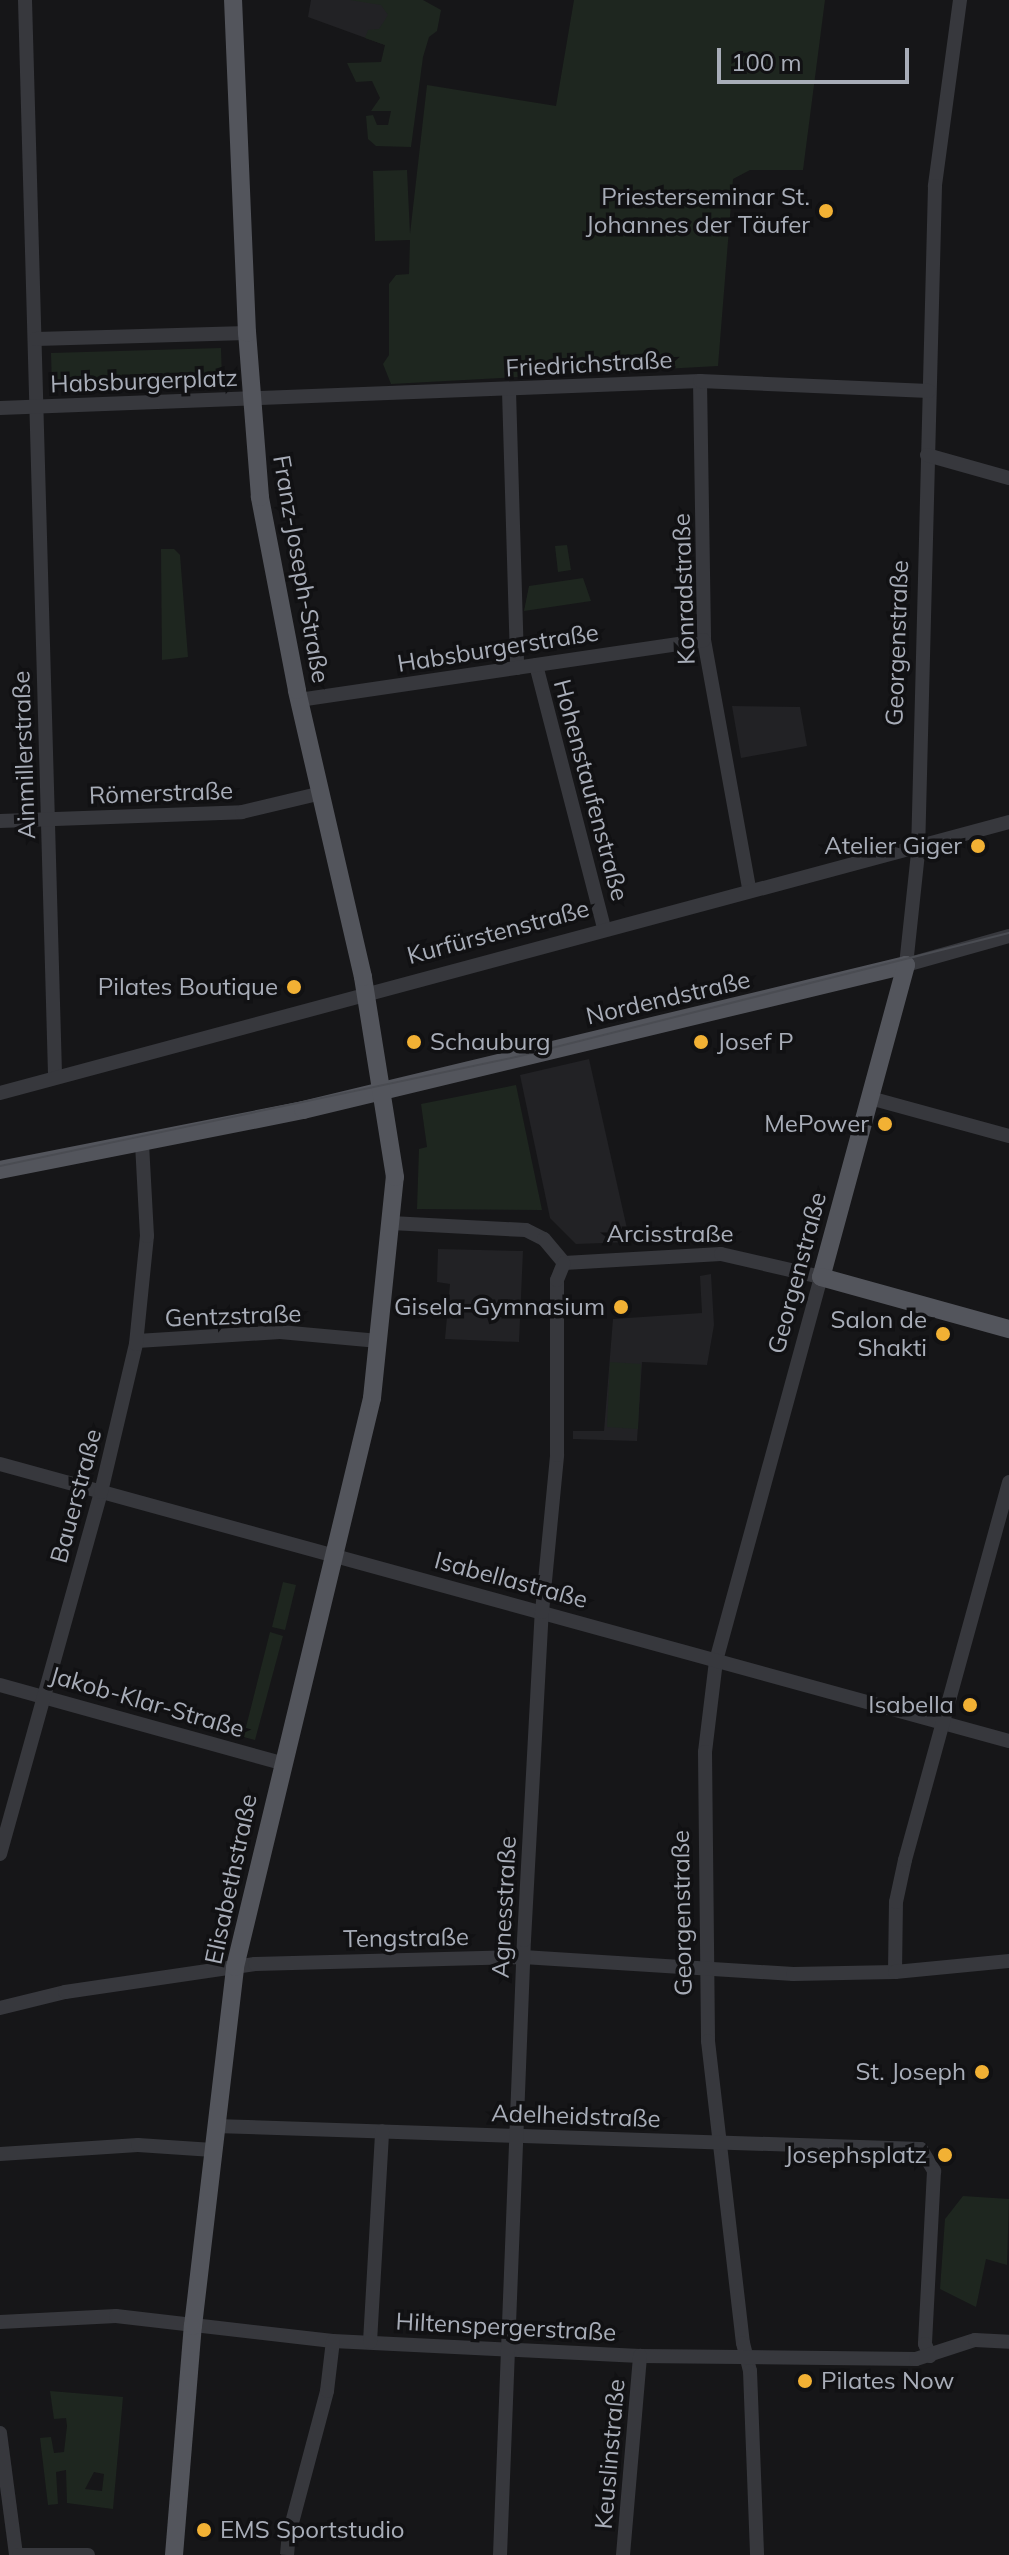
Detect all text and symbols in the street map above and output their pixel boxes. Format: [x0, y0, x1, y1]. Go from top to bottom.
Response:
scale bar [721, 32, 913, 82]
text: 100 m [731, 47, 802, 77]
place label: Priesterseminar St. Johannes der Täufer [586, 183, 810, 239]
marker: Priesterseminar St. Johannes der Täufer [817, 202, 835, 220]
street label: Friedrichstraße [505, 345, 673, 383]
street label: Habsburgerplatz [50, 363, 238, 399]
street label: Franz-Joseph-Straße [267, 453, 335, 685]
street label: Konradstraße [667, 513, 701, 665]
street label: Georgenstraße [880, 560, 914, 726]
street label: Habsburgerstraße [395, 618, 601, 678]
street label: Ainmillerstraße [7, 670, 41, 840]
street label: Hohenstaufenstraße [548, 676, 634, 904]
street label: Römerstraße [88, 776, 234, 810]
place label: Atelier Giger [824, 832, 962, 860]
marker: Atelier Giger [969, 837, 987, 855]
street label: Kurfürstenstraße [404, 894, 592, 970]
street label: Nordendstraße [583, 965, 753, 1031]
place label: Pilates Boutique [98, 973, 278, 1001]
marker: Pilates Boutique [285, 978, 303, 996]
place label: Schauburg [430, 1028, 550, 1056]
place label: Josef P [717, 1028, 794, 1056]
marker: Schauburg [405, 1033, 423, 1051]
marker: Josef P [692, 1033, 710, 1051]
place label: MePower [764, 1110, 869, 1138]
marker: MePower [876, 1115, 894, 1133]
street label: Georgenstraße [762, 1189, 832, 1357]
street label: Arcisstraße [606, 1220, 734, 1248]
place label: Gisela-Gymnasium [394, 1293, 605, 1321]
marker: Gisela-Gymnasium [612, 1298, 630, 1316]
street label: Gentzstraße [164, 1299, 302, 1333]
place label: Salon de Shakti [830, 1306, 927, 1362]
marker: Salon de Shakti [934, 1325, 952, 1343]
street label: Bauerstraße [44, 1426, 108, 1566]
street label: Isabellastraße [431, 1546, 591, 1614]
street label: Jakob-Klar-Straße [46, 1660, 248, 1744]
place label: Isabella [868, 1691, 954, 1719]
marker: Isabella [961, 1696, 979, 1714]
street label: Elisabethstraße [199, 1791, 263, 1967]
street label: Georgenstraße [666, 1830, 698, 1996]
street label: Agnesstraße [486, 1835, 522, 1979]
street label: Tengstraße [343, 1923, 469, 1953]
place label: St. Joseph [856, 2058, 966, 2086]
marker: St. Joseph [973, 2063, 991, 2081]
street label: Adelheidstraße [491, 2099, 661, 2133]
place label: Josephsplatz [785, 2141, 927, 2169]
marker: Josephsplatz [934, 2144, 956, 2166]
street label: Hiltenspergerstraße [395, 2307, 617, 2347]
place label: Pilates Now [821, 2367, 954, 2395]
marker: Pilates Now [796, 2372, 814, 2390]
street label: Keuslinstraße [589, 2378, 631, 2530]
place label: EMS Sportstudio [220, 2516, 405, 2544]
marker: EMS Sportstudio [195, 2521, 213, 2539]

